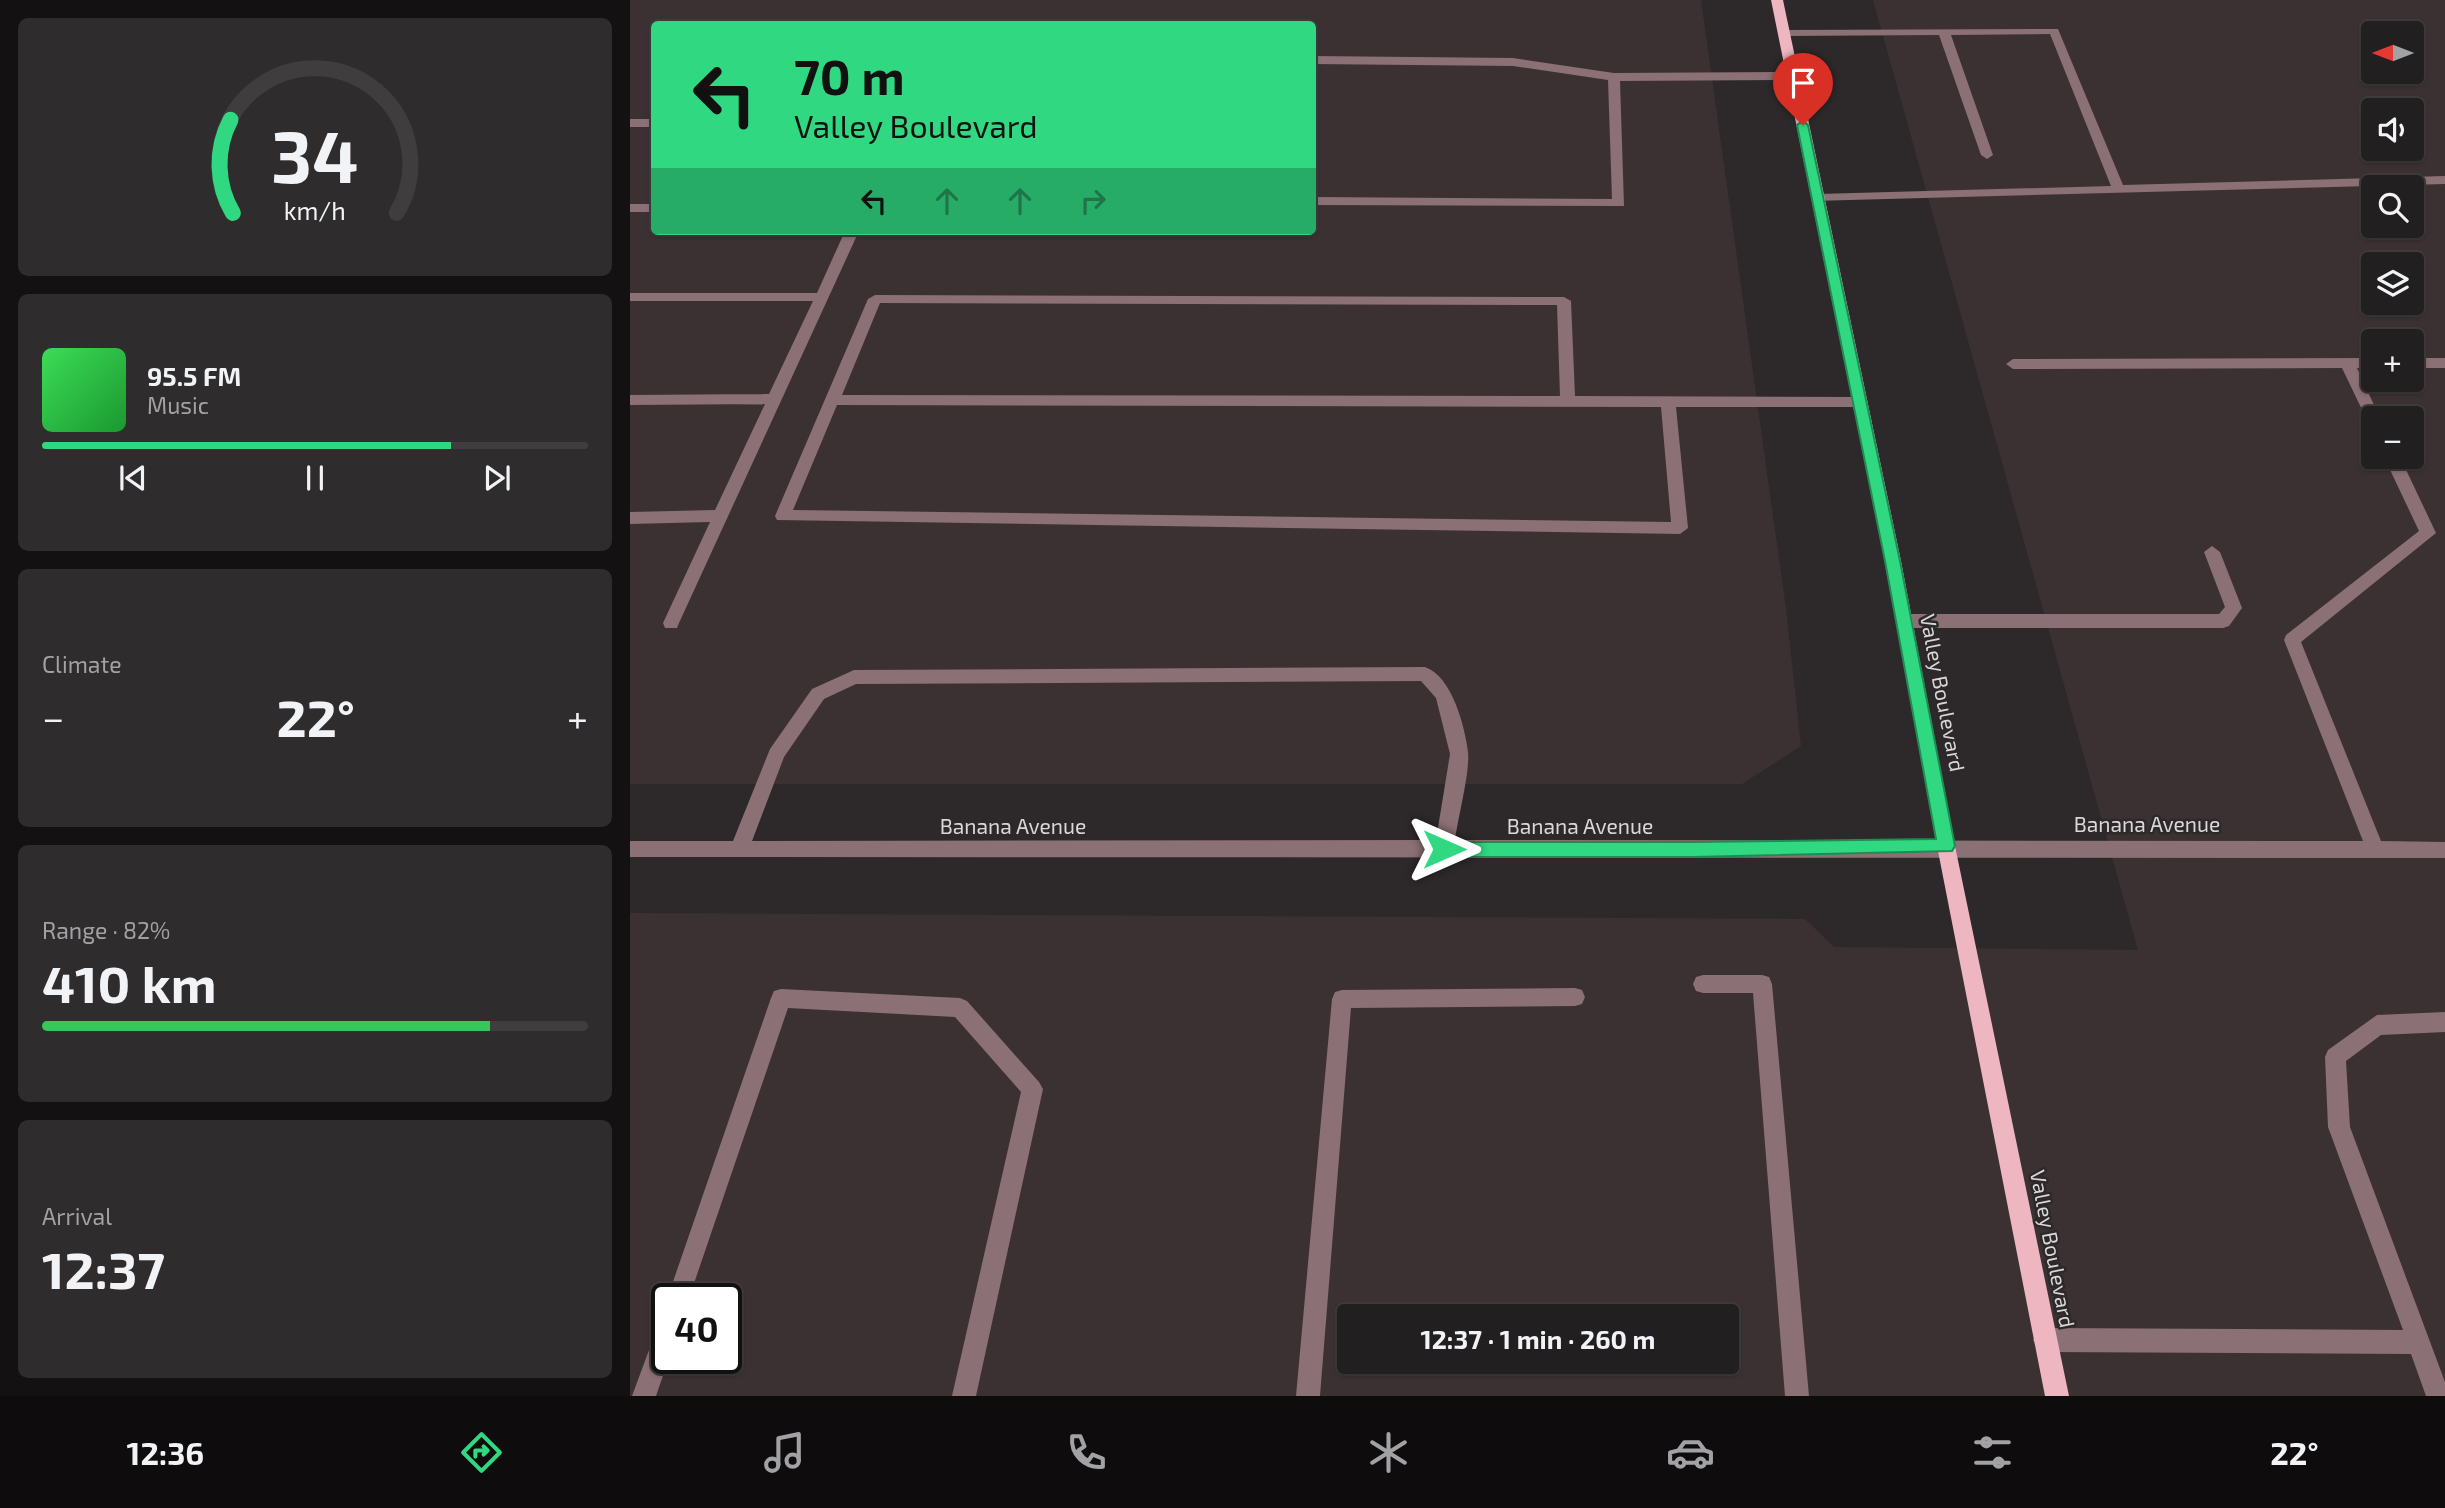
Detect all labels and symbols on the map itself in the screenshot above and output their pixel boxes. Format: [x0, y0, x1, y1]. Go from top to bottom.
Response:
north arrow [2361, 21, 2424, 84]
pin [1773, 53, 1833, 125]
street label: Valley Boulevard [1916, 612, 1971, 774]
street label: Banana Avenue [2074, 811, 2220, 836]
position arrow [1407, 812, 1481, 886]
street label: Banana Avenue [940, 813, 1086, 838]
street label: Banana Avenue [1507, 813, 1653, 838]
street label: Valley Boulevard [2026, 1168, 2081, 1330]
speed limit sign: 40 [651, 1283, 742, 1374]

